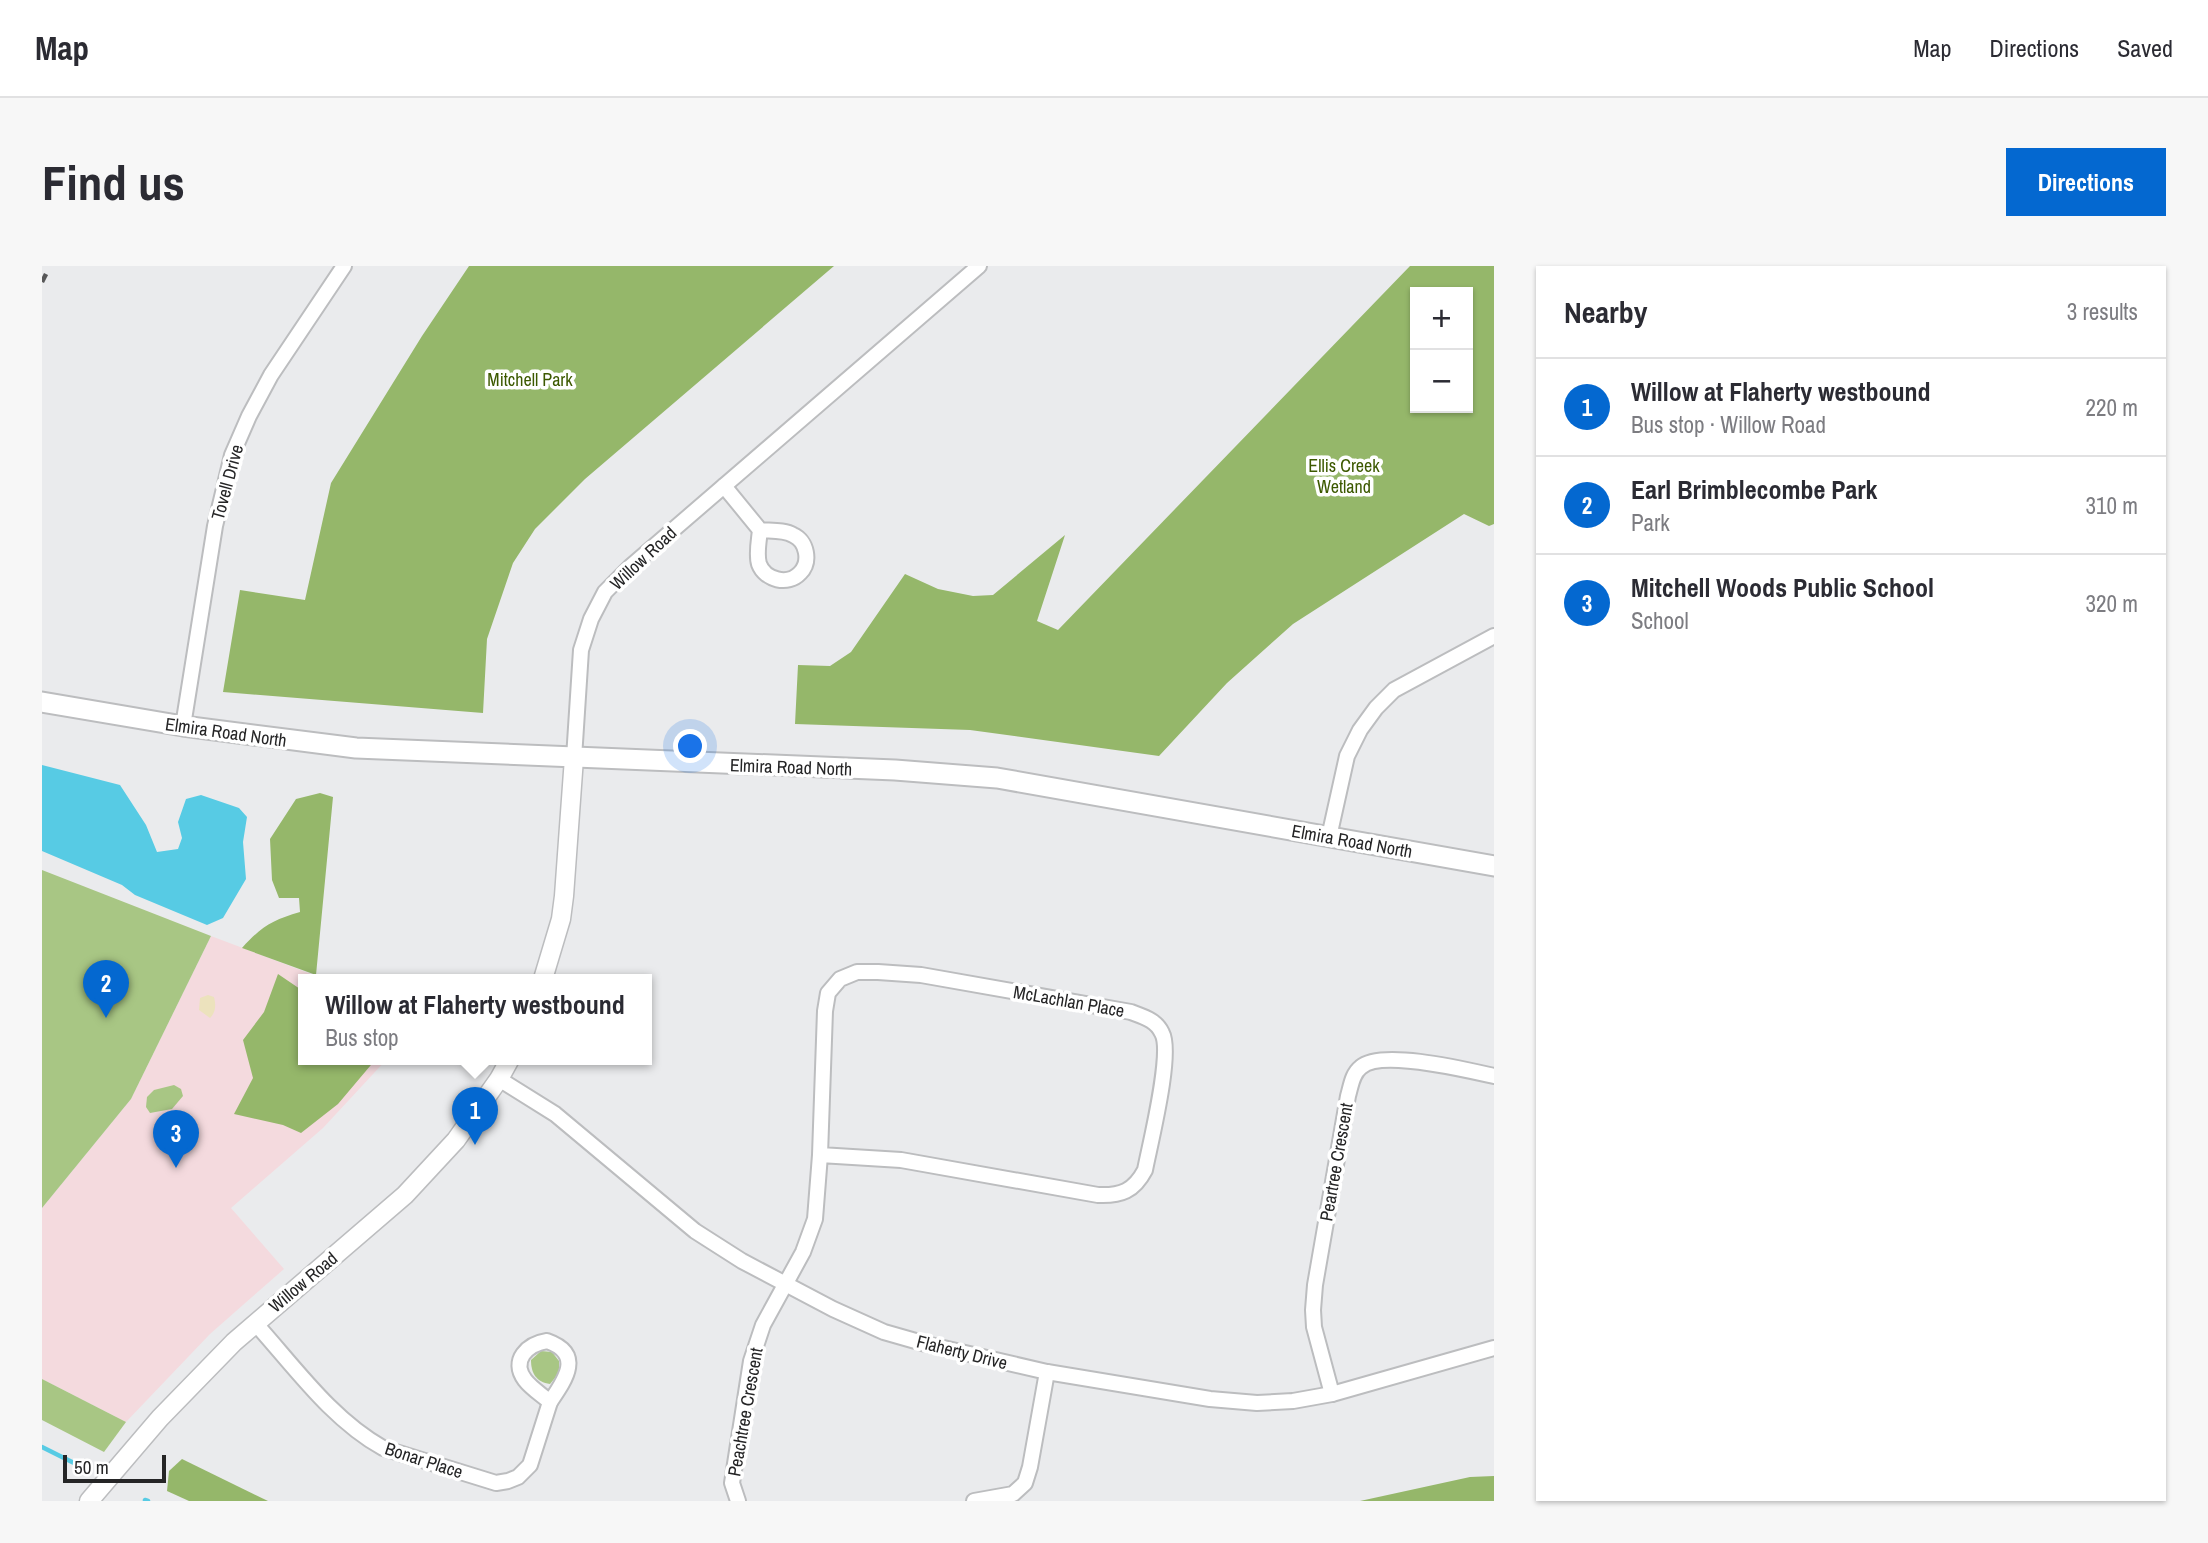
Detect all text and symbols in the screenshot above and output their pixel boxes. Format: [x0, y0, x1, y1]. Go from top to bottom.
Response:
text: Map [35, 26, 89, 70]
text: Map [1913, 32, 1951, 64]
text: Directions [1989, 32, 2079, 64]
text: Saved [2117, 32, 2173, 64]
button: Directions [2006, 148, 2166, 216]
text: Find us [42, 149, 185, 215]
map controls [1410, 287, 1473, 413]
button: + [1410, 287, 1473, 350]
text: Nearby [1564, 292, 1647, 332]
text: 3 results [2067, 296, 2138, 327]
button: − [1410, 350, 1473, 413]
park label: Mitchell Park [487, 367, 573, 392]
text: Willow at Flaherty westbound [1631, 374, 1931, 409]
text: 1 [1582, 392, 1592, 423]
text: 220 m [2086, 392, 2138, 423]
text: Bus stop · Willow Road [1631, 409, 1826, 440]
street label: Tovell Drive [205, 442, 249, 522]
park label: Ellis Creek Wetland [1308, 453, 1380, 499]
text: Earl Brimblecombe Park [1631, 472, 1877, 507]
text: 2 [1582, 490, 1592, 521]
text: 310 m [2086, 490, 2138, 521]
text: Park [1631, 507, 1670, 538]
street label: Willow Road [604, 521, 682, 595]
text: Mitchell Woods Public School [1631, 570, 1934, 605]
text: 3 [1582, 588, 1592, 619]
text: 320 m [2086, 588, 2138, 619]
text: School [1631, 605, 1689, 636]
street label: Elmira Road North [164, 711, 288, 753]
your location [673, 729, 707, 763]
street label: Elmira Road North [729, 752, 853, 782]
street label: Elmira Road North [1290, 818, 1414, 864]
pin: 2 [83, 960, 129, 1018]
popup [298, 974, 652, 1065]
street label: McLachlan Place [1011, 979, 1127, 1023]
text: Willow at Flaherty westbound [325, 987, 625, 1022]
text: Bus stop [325, 1022, 399, 1053]
pin: 1 [452, 1087, 498, 1145]
street label: Peartree Crescent [1313, 1101, 1359, 1223]
pin: 3 [153, 1110, 199, 1168]
street label: Willow Road [263, 1246, 343, 1318]
street label: Flaherty Drive [914, 1329, 1010, 1375]
street label: Peachtree Crescent [721, 1346, 769, 1478]
street label: Bonar Place [382, 1436, 466, 1484]
scale bar [63, 1452, 166, 1484]
text: 50 m [74, 1454, 109, 1480]

